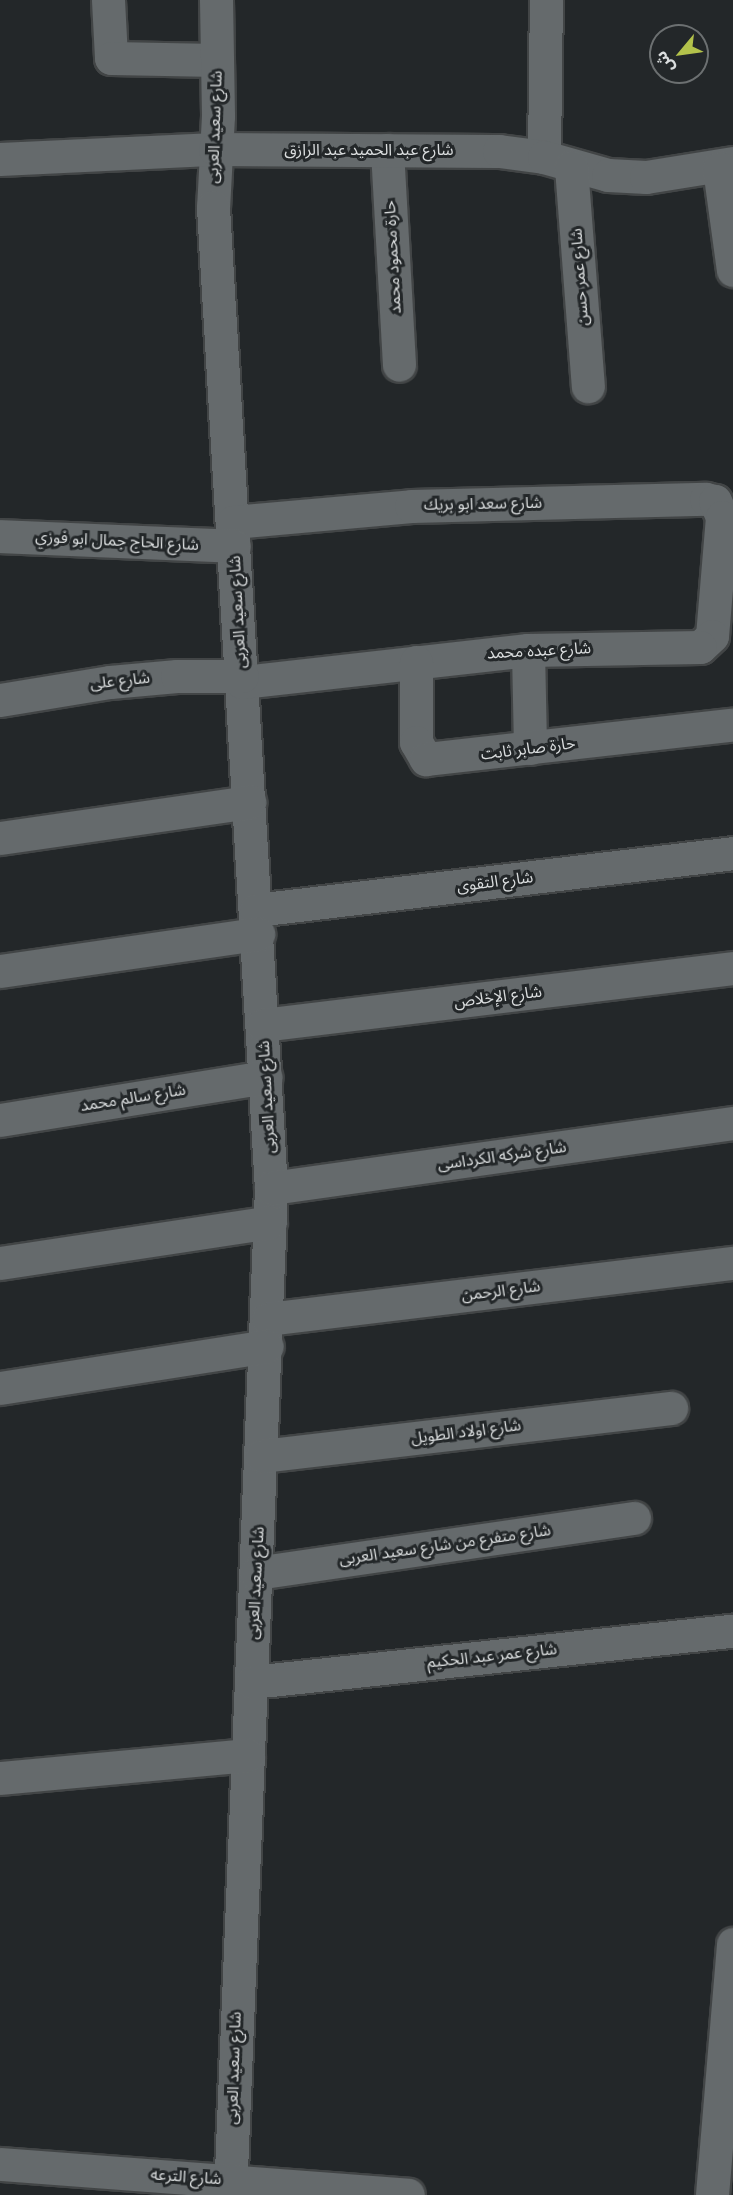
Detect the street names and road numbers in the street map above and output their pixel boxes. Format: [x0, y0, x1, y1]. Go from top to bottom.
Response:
street label: شارع سعيد العربى [203, 70, 227, 184]
street label: شارع عبد الحميد عبد الرازق [284, 140, 454, 160]
street label: حارة محمود محمد [380, 200, 406, 314]
street label: شارع عمر حسن [567, 228, 593, 326]
street label: شارع سعد ابو بريك [424, 493, 542, 515]
street label: شارع الحاج جمال ابو فوزي [35, 527, 199, 555]
street label: شارع سعيد العربى [225, 555, 251, 669]
street label: شارع عبده محمد [486, 639, 592, 663]
street label: شارع على [89, 668, 151, 694]
street label: حارة صابر ثابت [480, 734, 576, 764]
street label: شارع التقوى [456, 868, 534, 896]
street label: شارع الإخلاص [453, 982, 543, 1012]
street label: شارع سعيد العربى [254, 1040, 280, 1154]
street label: شارع سالم محمد [79, 1080, 187, 1116]
street label: شارع شركه الكرداسى [436, 1137, 568, 1175]
street label: شارع الرحمن [460, 1277, 542, 1305]
street label: شارع اولاد الطويل [410, 1416, 522, 1448]
street label: شارع متفرع من شارع سعيد العربى [338, 1521, 552, 1569]
street label: شارع سعيد العربى [243, 1526, 269, 1640]
street label: شارع عمر عبد الحكيم [426, 1640, 558, 1672]
street label: شارع سعيد العربى [222, 2011, 246, 2125]
street label: شارع الترعه [150, 2165, 222, 2189]

